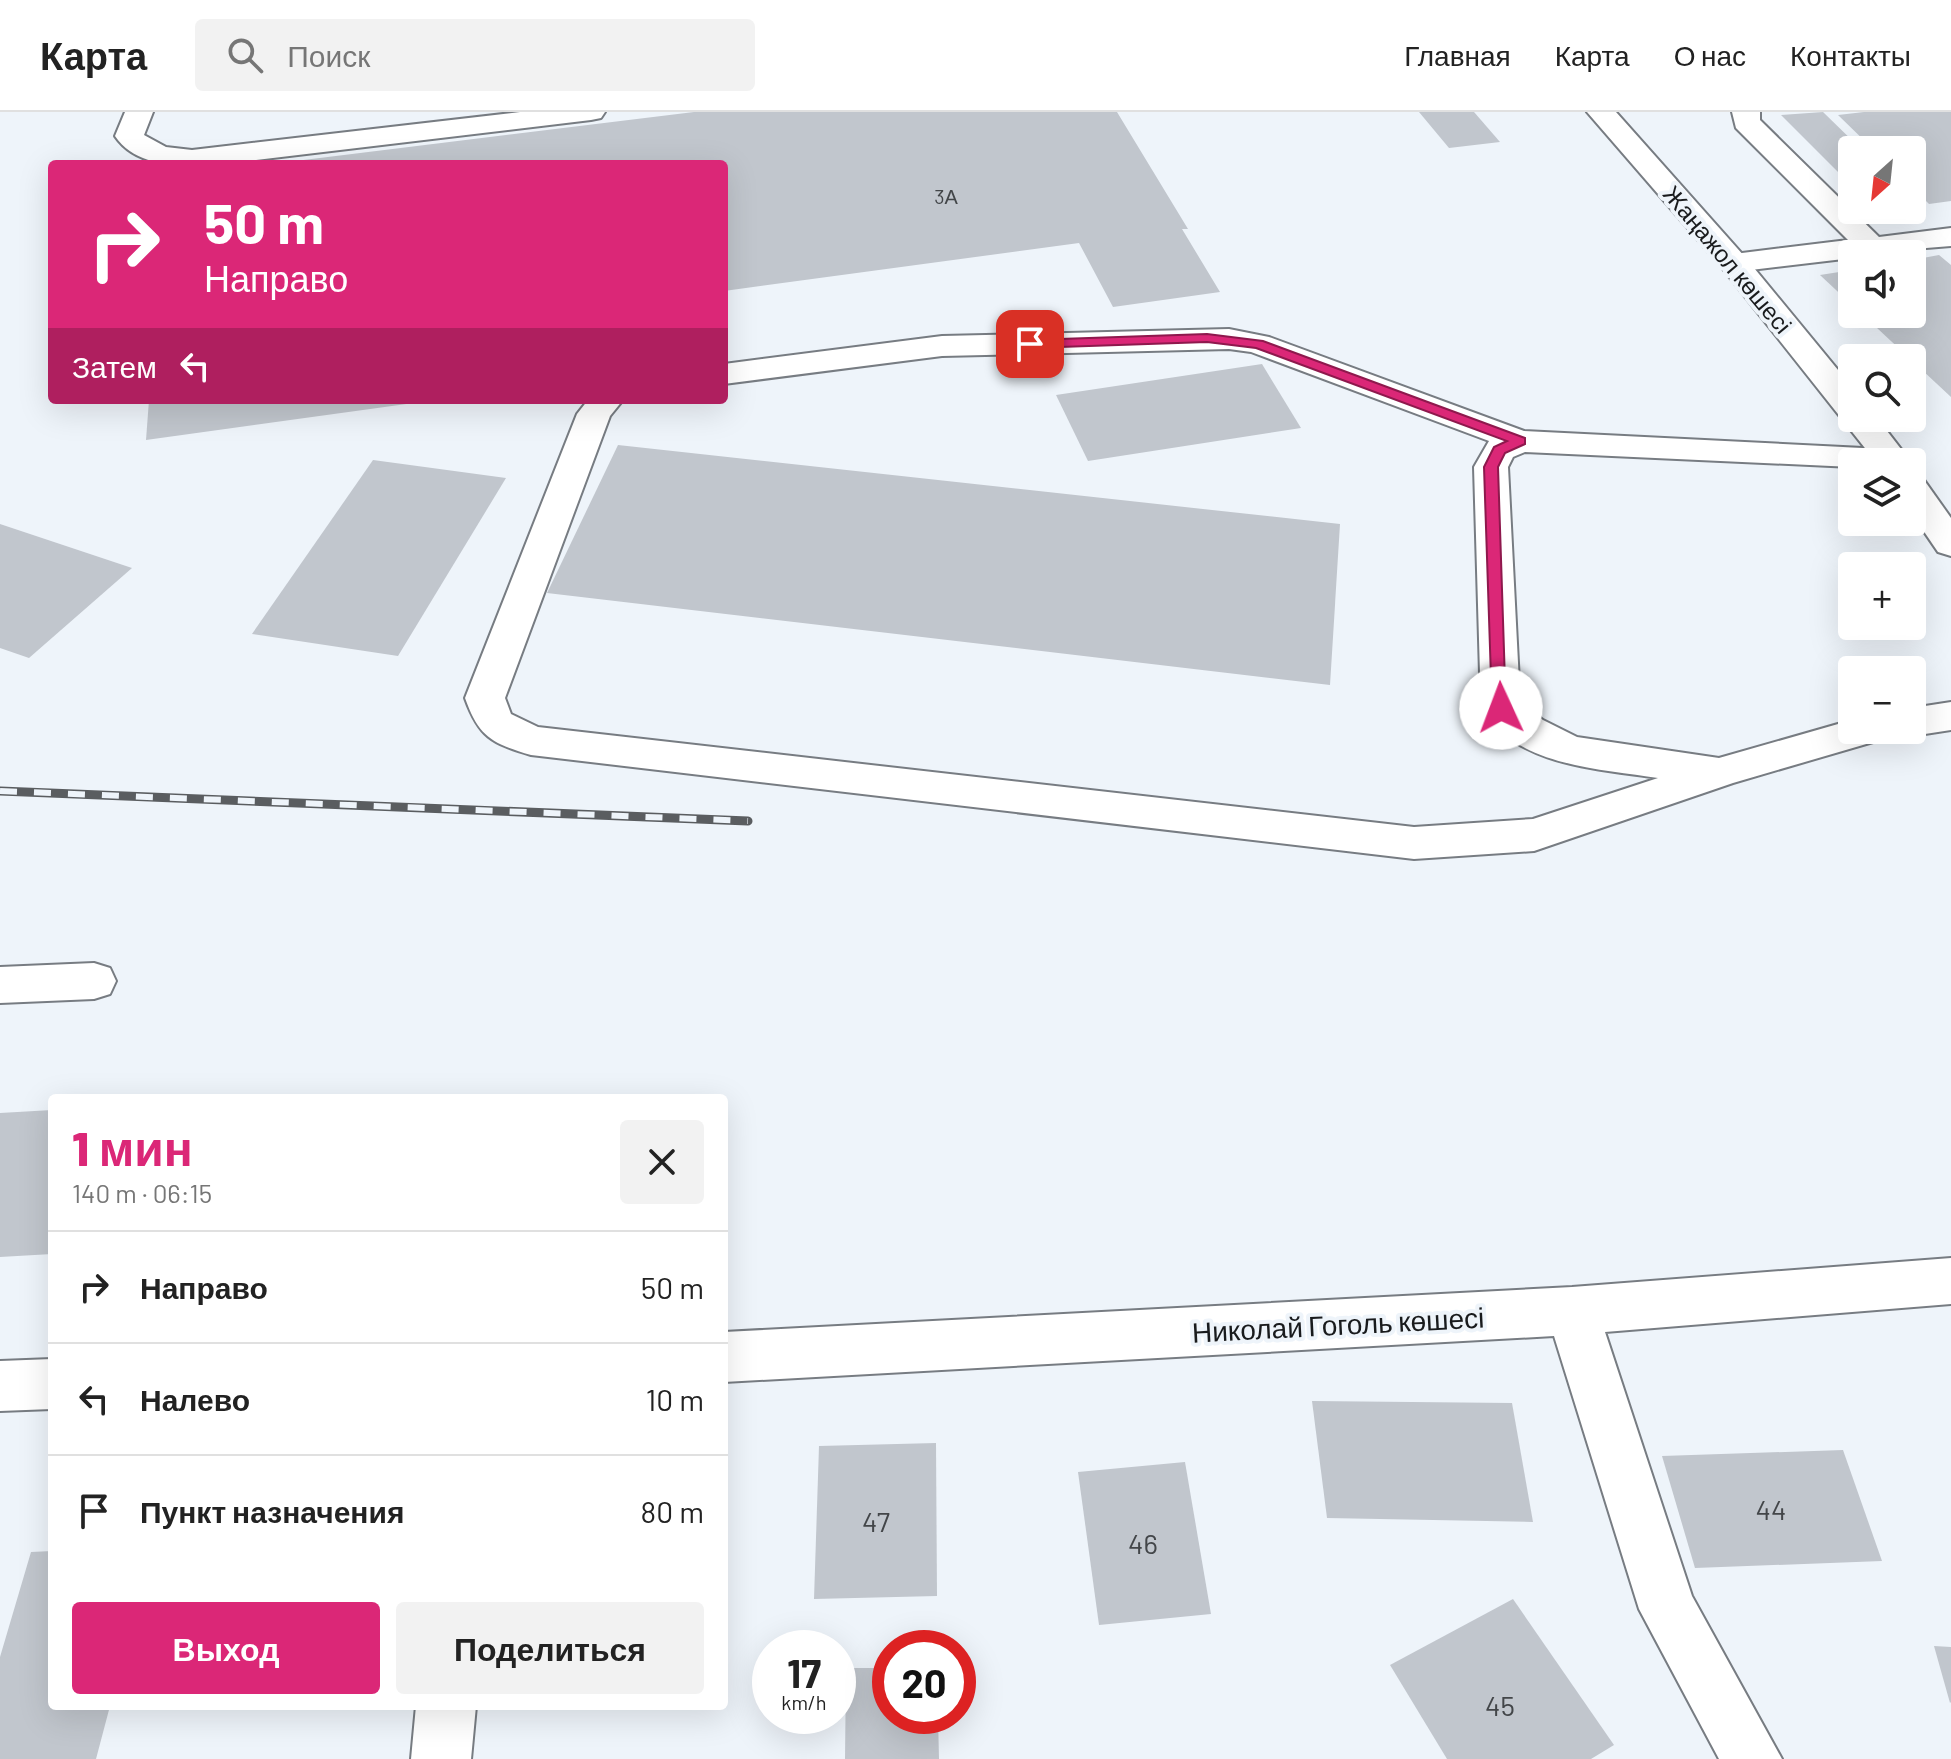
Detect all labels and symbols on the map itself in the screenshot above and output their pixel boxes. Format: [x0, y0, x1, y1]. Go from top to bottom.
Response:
north arrow [1838, 136, 1926, 224]
street label: Жаңажол көшесі [1658, 179, 1798, 339]
house number: 3А [934, 184, 958, 208]
pin [996, 310, 1064, 378]
position arrow [1459, 666, 1543, 750]
street label: Николай Гоголь көшесі [1191, 1299, 1485, 1349]
house number: 44 [1756, 1492, 1786, 1526]
house number: 47 [862, 1504, 890, 1538]
house number: 46 [1128, 1526, 1158, 1560]
speed limit sign: 20 [872, 1630, 976, 1734]
house number: 45 [1485, 1688, 1515, 1722]

